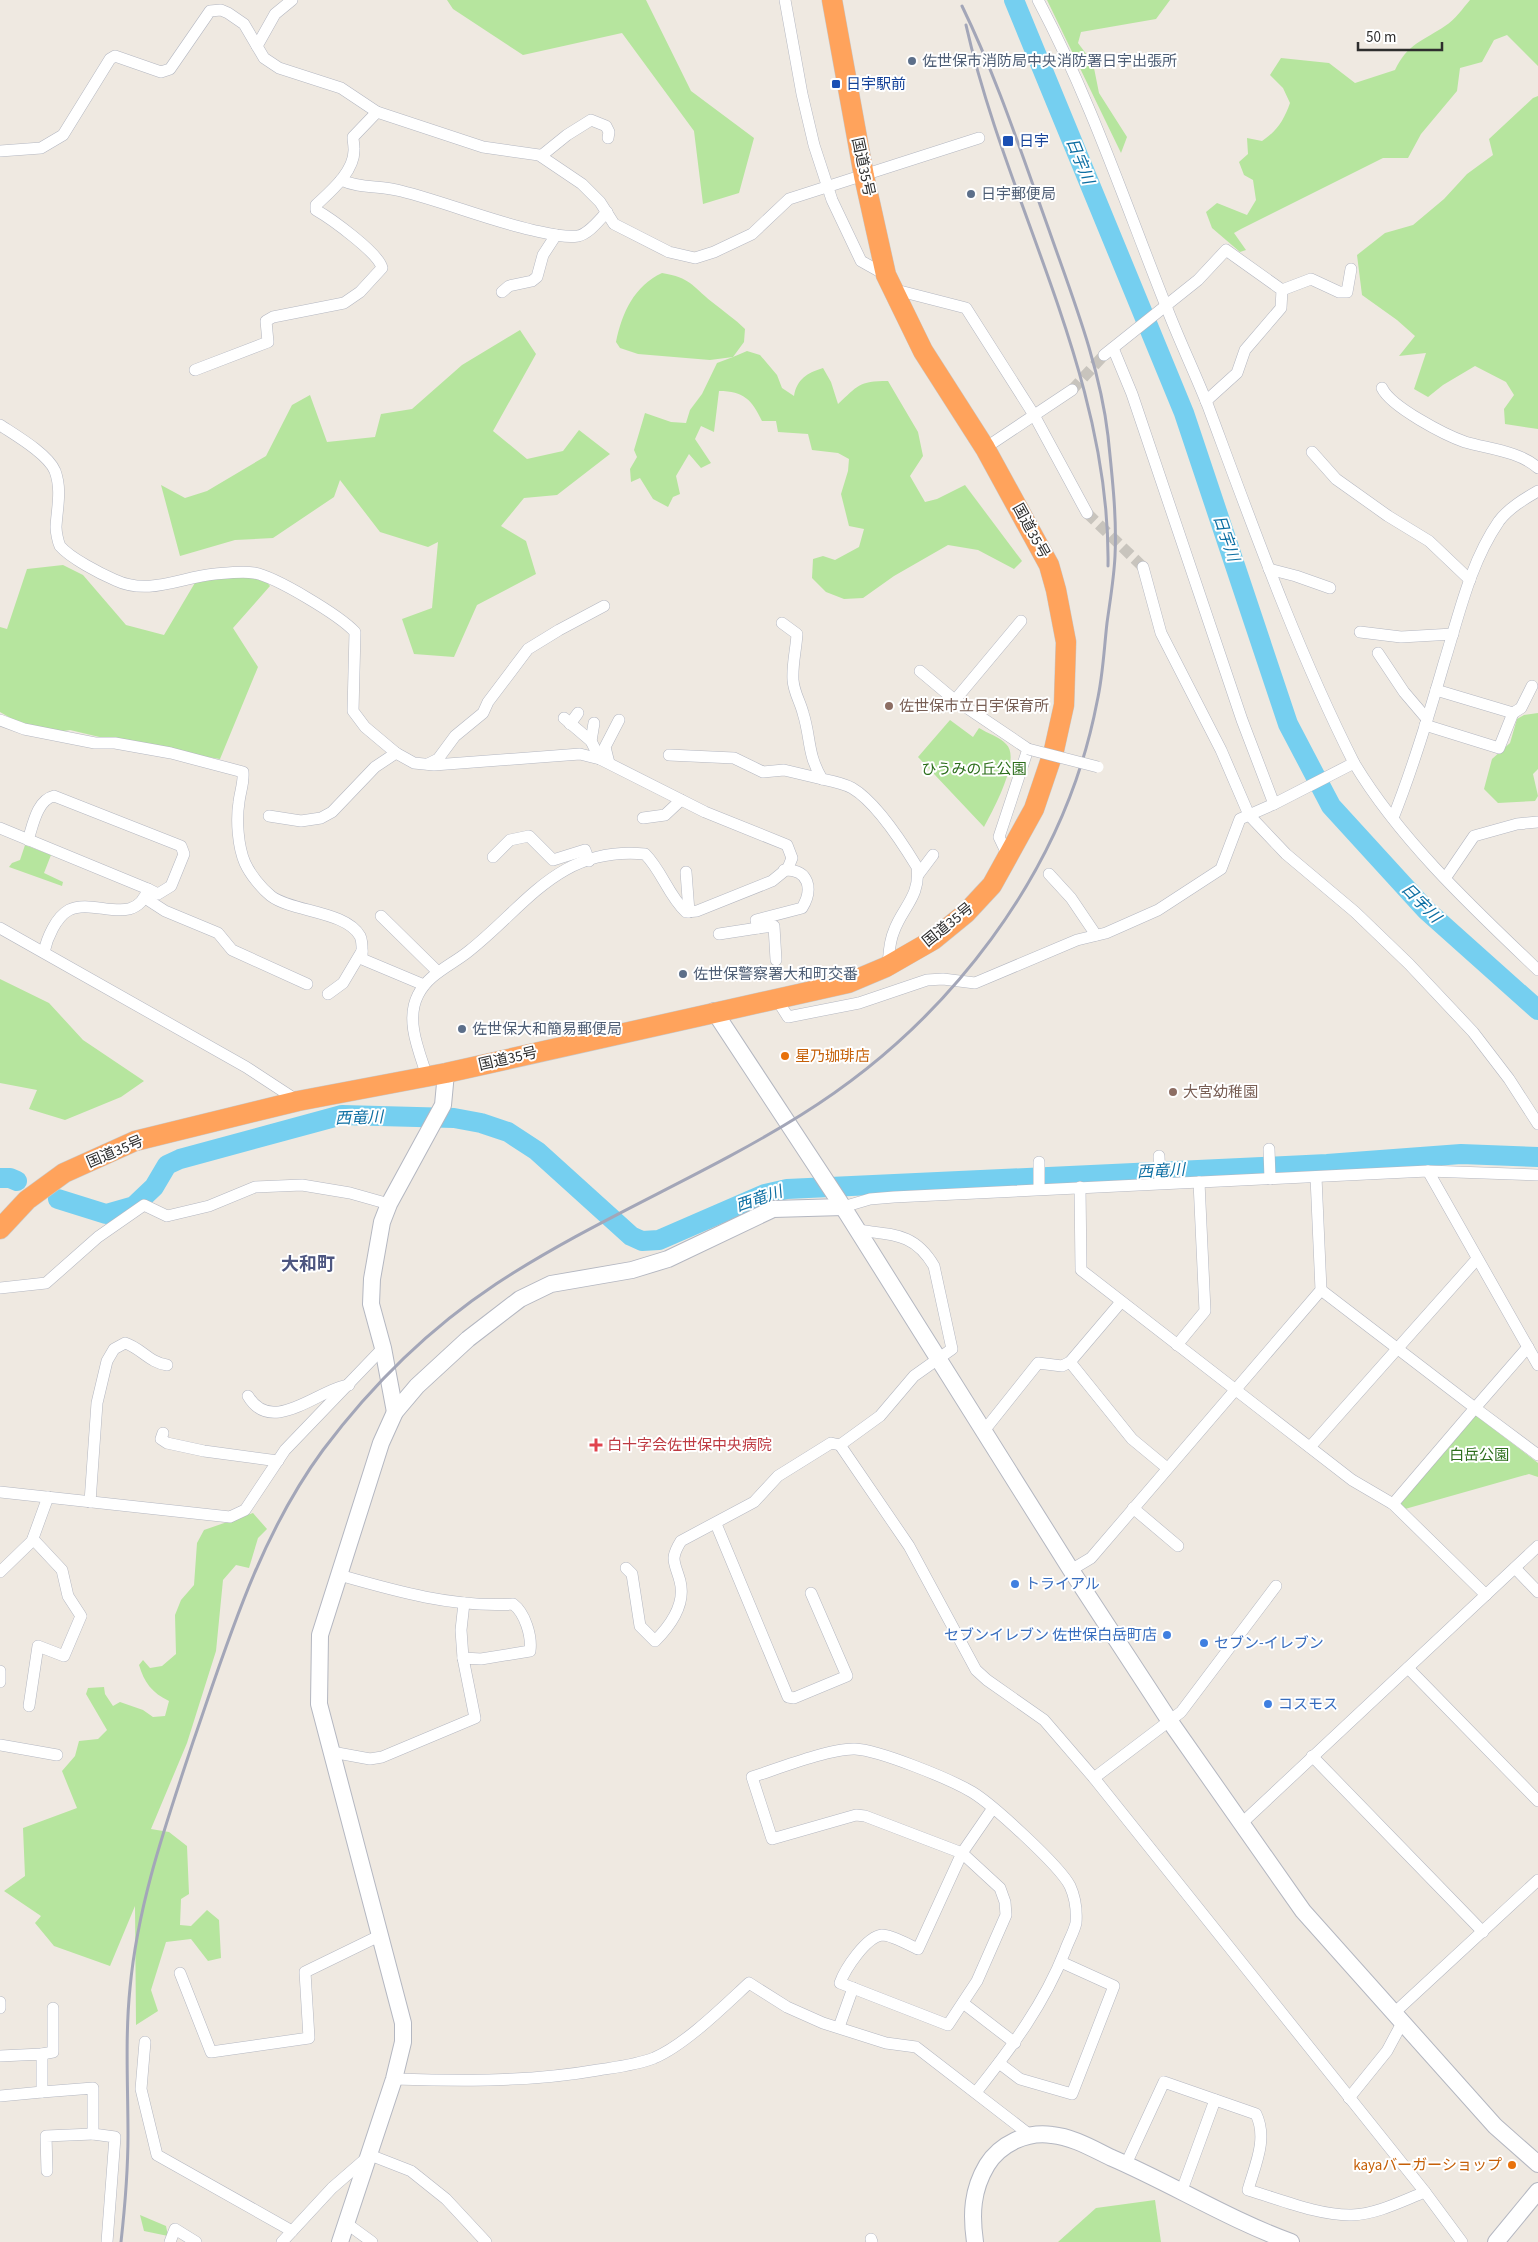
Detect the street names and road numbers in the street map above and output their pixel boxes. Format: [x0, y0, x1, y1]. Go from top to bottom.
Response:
street label: 国道35号 [847, 136, 879, 198]
street label: 国道35号 [1007, 500, 1055, 562]
street label: 国道35号 [918, 898, 978, 952]
street label: 国道35号 [476, 1042, 540, 1076]
street label: 国道35号 [83, 1131, 147, 1173]

